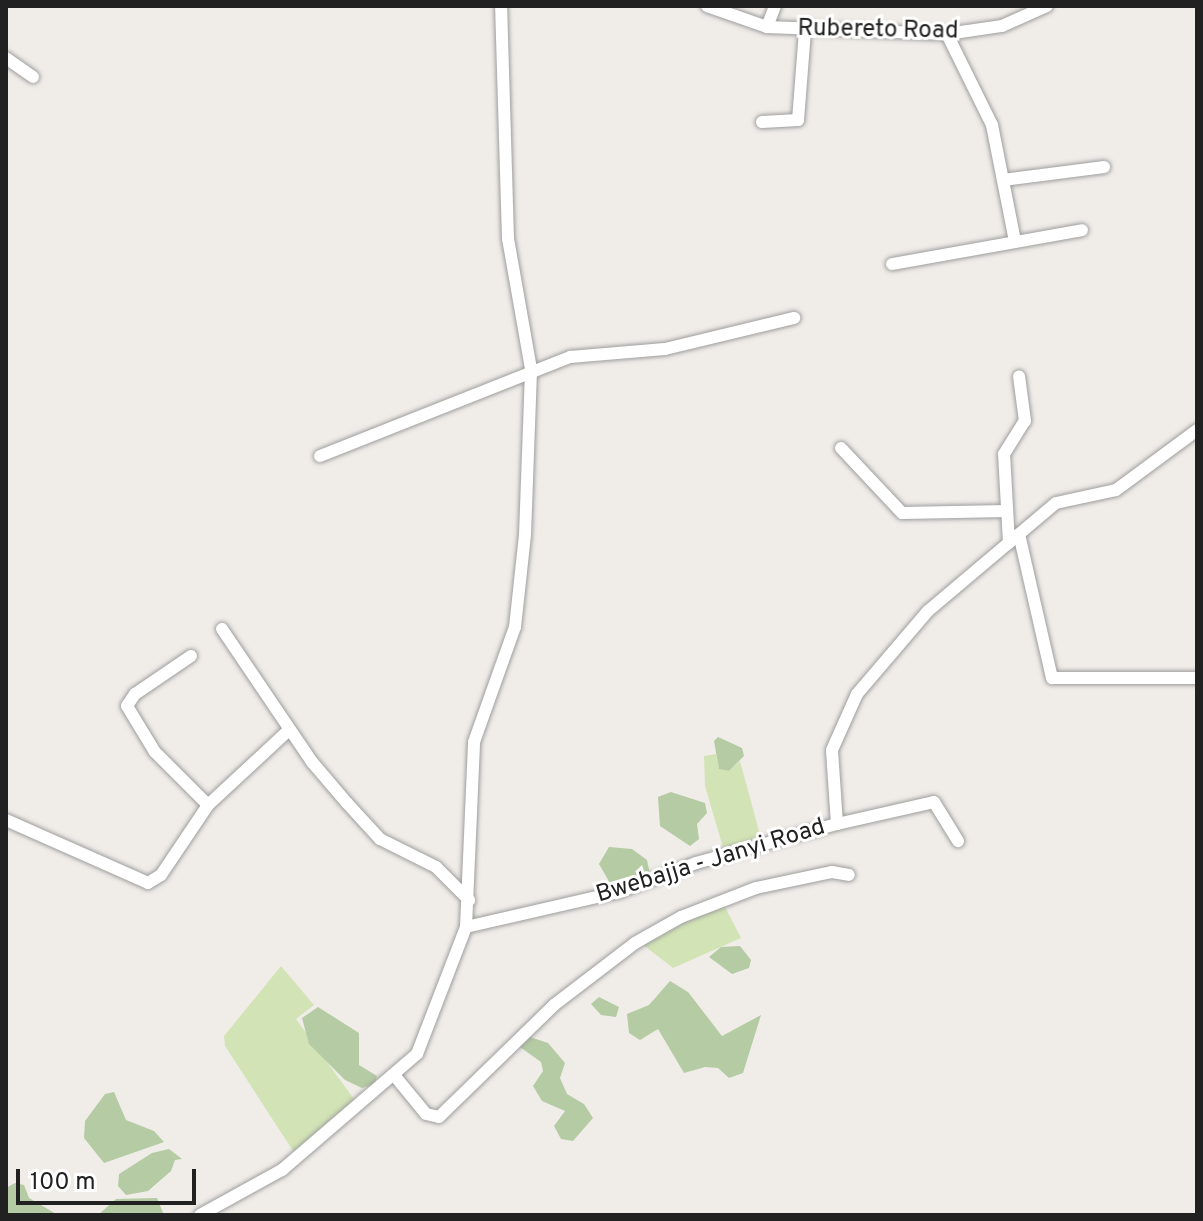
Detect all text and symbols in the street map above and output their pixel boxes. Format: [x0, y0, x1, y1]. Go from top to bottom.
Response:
street label: Rubereto Road [797, 15, 959, 47]
street label: Bwebajja - Janyi Road [593, 813, 829, 911]
scale bar [20, 1153, 200, 1203]
text: 100 m [30, 1168, 96, 1198]

